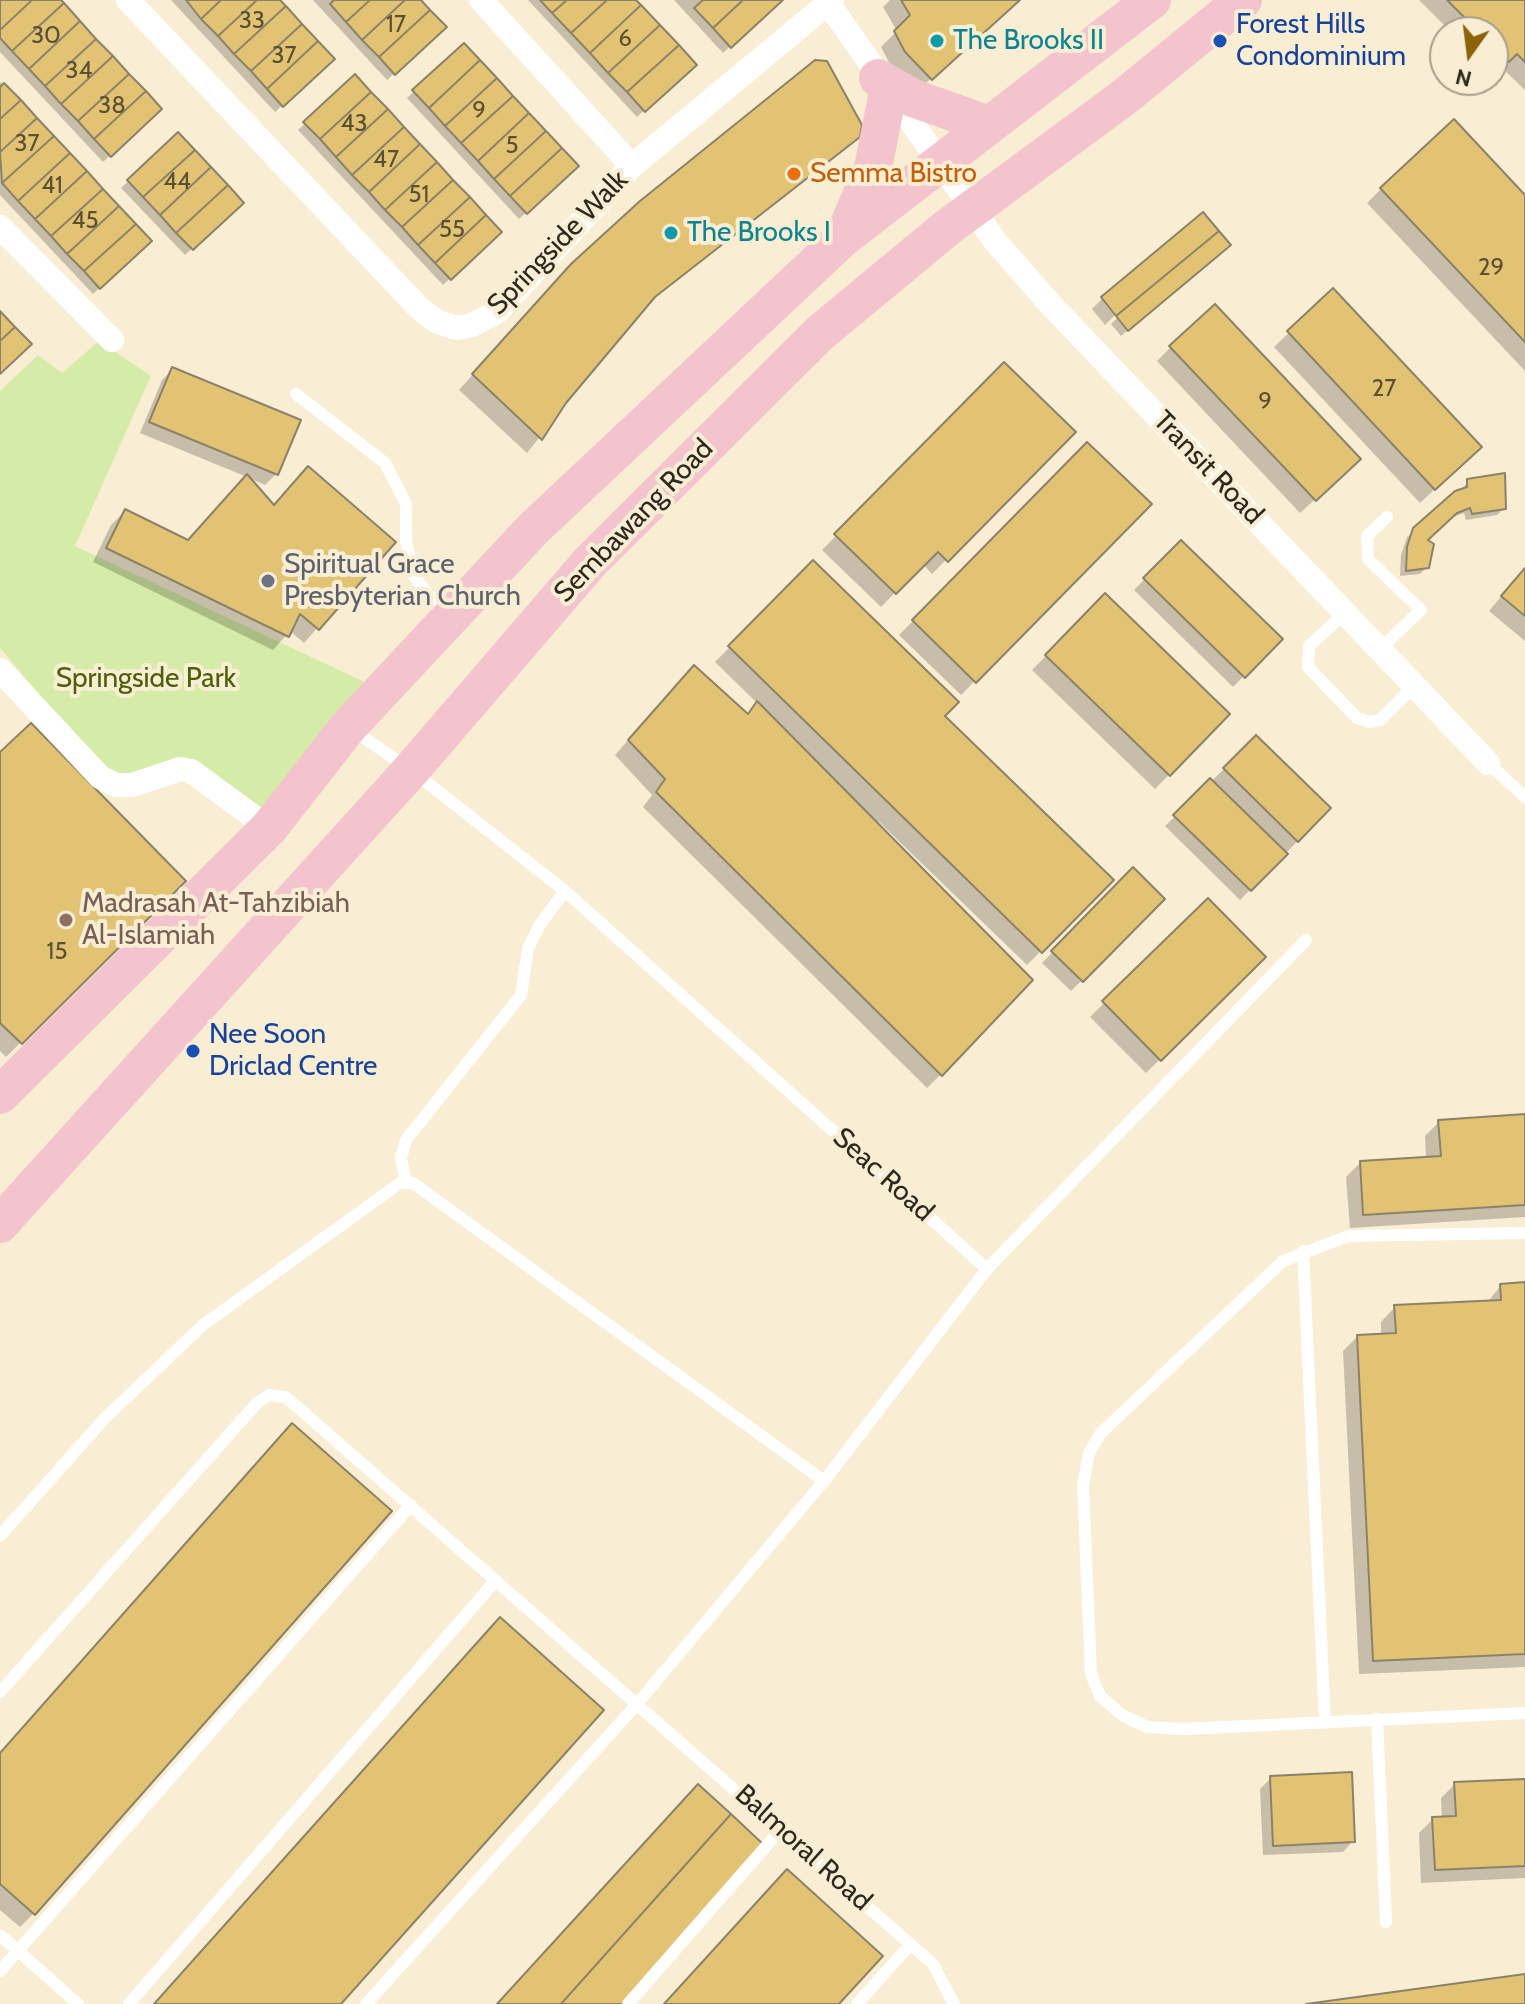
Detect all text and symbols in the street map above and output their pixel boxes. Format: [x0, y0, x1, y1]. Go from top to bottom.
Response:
house number: 33 [239, 7, 265, 35]
place label: Forest Hills Condominium [1236, 8, 1406, 74]
house number: 17 [386, 11, 406, 39]
north arrow [1429, 16, 1509, 96]
house number: 30 [31, 22, 61, 50]
place label: The Brooks II [953, 24, 1104, 58]
house number: 6 [618, 25, 632, 53]
marker: The Brooks II [928, 32, 946, 50]
marker: Forest Hills Condominium [1211, 32, 1229, 50]
house number: 37 [271, 42, 297, 70]
house number: 34 [66, 57, 92, 85]
text: N [1453, 63, 1474, 93]
house number: 38 [98, 92, 126, 120]
house number: 9 [472, 97, 486, 125]
house number: 43 [341, 110, 367, 138]
house number: 37 [14, 130, 40, 158]
house number: 5 [506, 132, 518, 160]
house number: 47 [373, 146, 399, 174]
place label: Semma Bistro [810, 157, 977, 191]
street label: Springside Walk [481, 164, 635, 322]
marker: Semma Bistro [785, 165, 803, 183]
house number: 44 [163, 168, 191, 196]
house number: 41 [41, 172, 63, 200]
house number: 51 [409, 181, 429, 209]
house number: 45 [72, 207, 98, 235]
house number: 55 [439, 216, 465, 244]
place label: The Brooks I [687, 216, 831, 250]
marker: The Brooks I [662, 224, 680, 242]
house number: 29 [1478, 254, 1504, 282]
house number: 27 [1372, 375, 1396, 403]
house number: 9 [1258, 388, 1272, 416]
street label: Transit Road [1146, 404, 1270, 532]
street label: Sembawang Road [548, 432, 720, 610]
place label: Spiritual Grace Presbyterian Church [284, 548, 521, 614]
marker: Spiritual Grace Presbyterian Church [259, 572, 277, 590]
park label: Springside Park [56, 662, 236, 696]
place label: Madrasah At-Tahzibiah Al-Islamiah [82, 887, 350, 953]
marker: Madrasah At-Tahzibiah Al-Islamiah [57, 911, 75, 929]
house number: 15 [47, 938, 67, 966]
place label: Nee Soon Driclad Centre [209, 1018, 377, 1084]
marker: Nee Soon Driclad Centre [184, 1042, 202, 1060]
street label: Seac Road [826, 1121, 940, 1229]
street label: Balmoral Road [728, 1778, 878, 1918]

